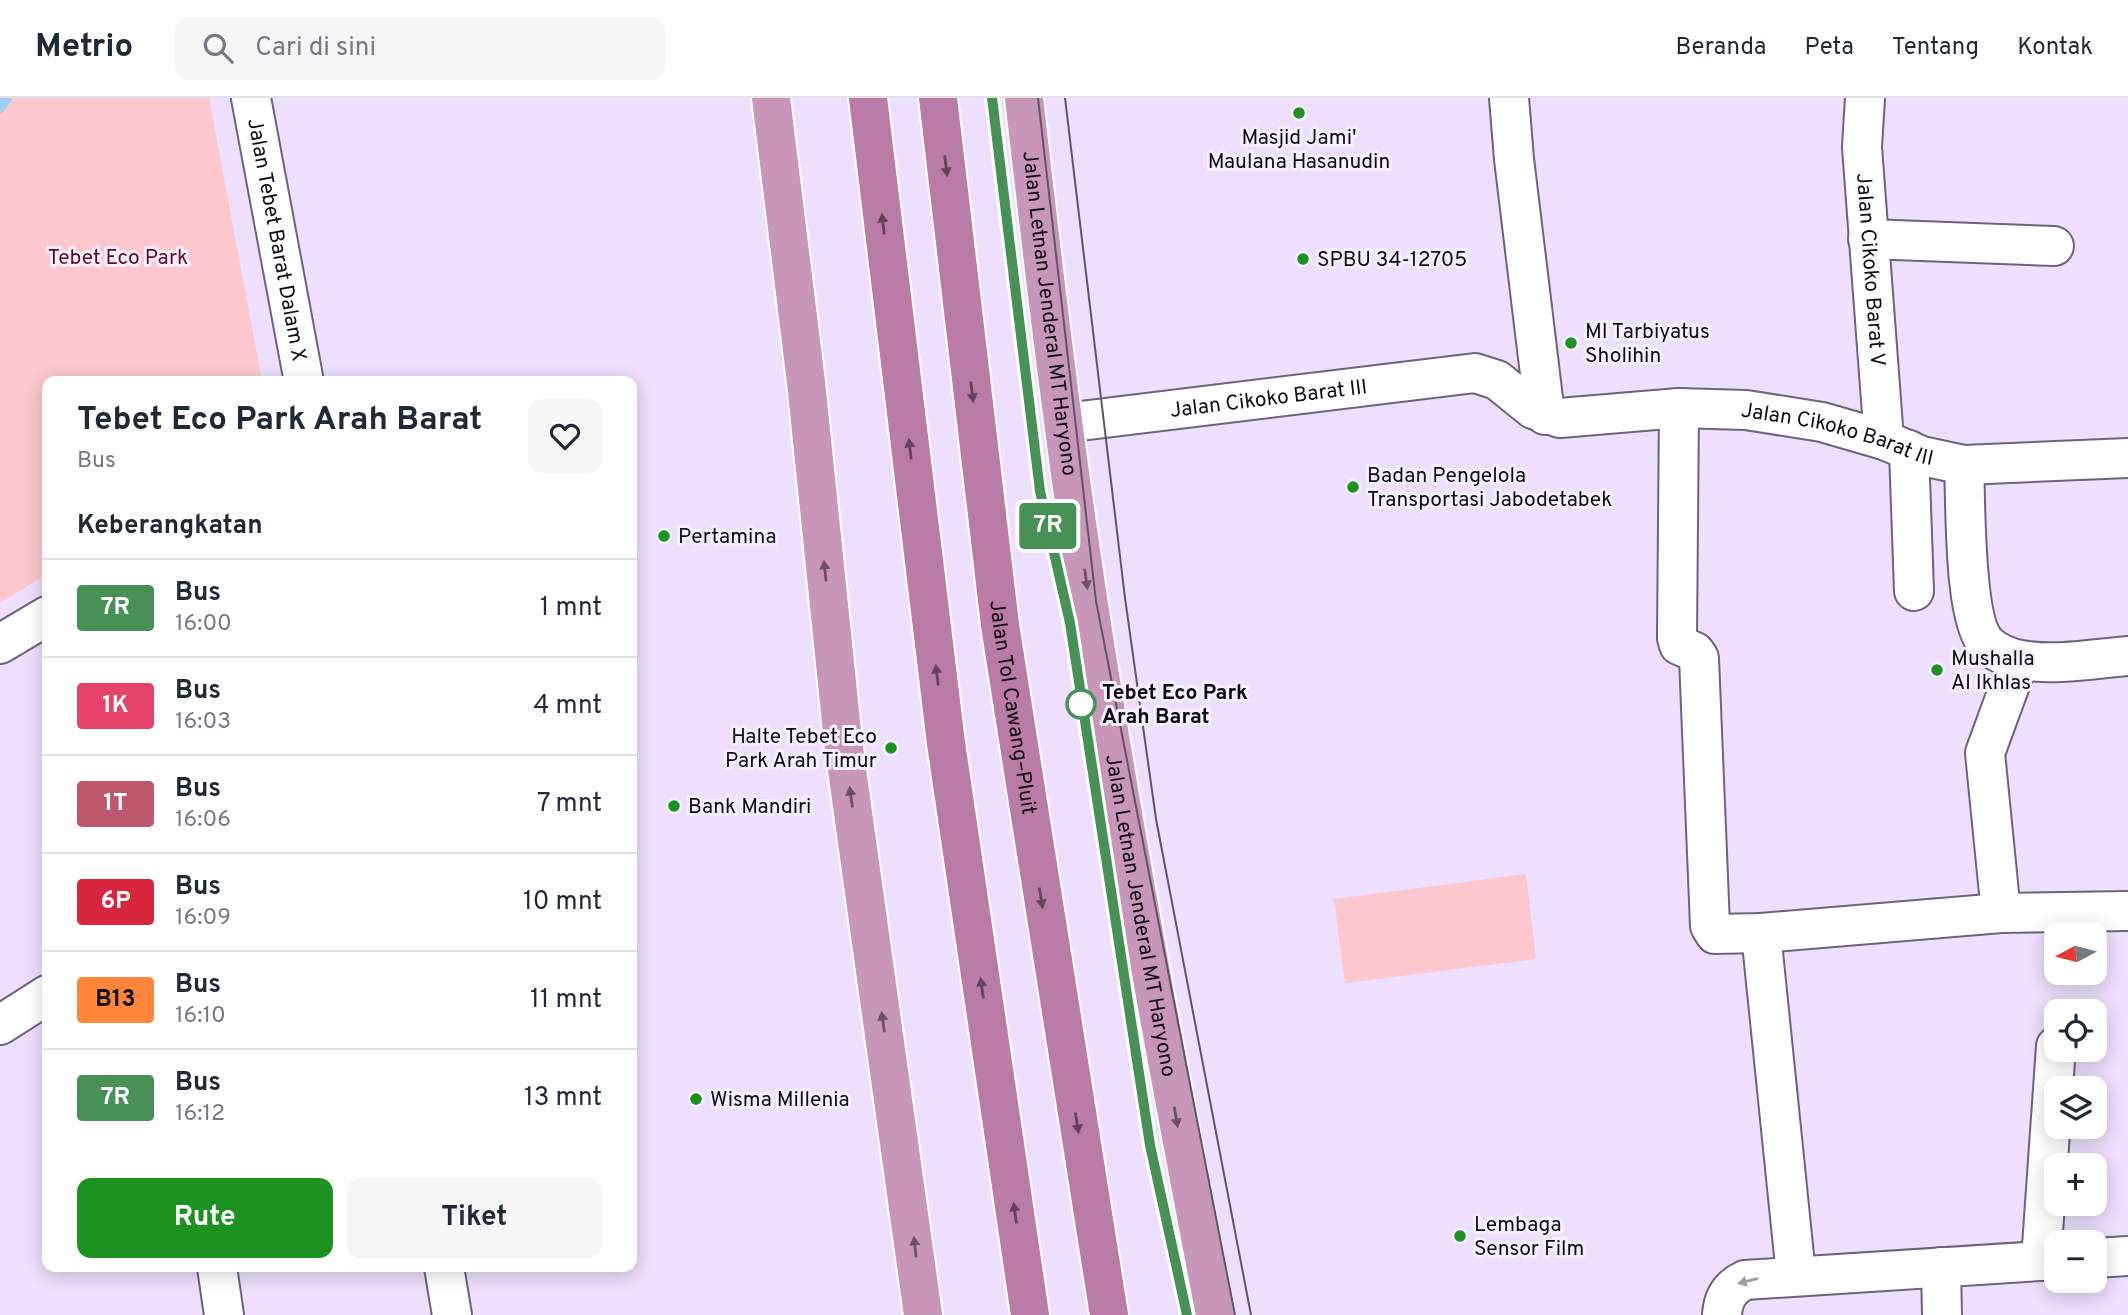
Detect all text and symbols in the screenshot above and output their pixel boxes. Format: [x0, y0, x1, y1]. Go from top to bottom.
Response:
search box [175, 17, 665, 80]
text: Metrio [35, 27, 133, 69]
icon: search [199, 29, 237, 67]
text: Cari di sini [255, 32, 376, 65]
text: Beranda [1676, 33, 1767, 63]
text: Peta [1805, 33, 1854, 63]
text: Tentang [1892, 33, 1979, 63]
text: Kontak [2017, 33, 2093, 63]
marker: Masjid Jami' Maulana Hasanudin [1291, 105, 1307, 121]
street label: Jalan Tebet Barat Dalam X [240, 116, 312, 364]
place label: Masjid Jami' Maulana Hasanudin [1208, 125, 1390, 176]
street label: Jalan Letnan Jenderal MT Haryono [1015, 150, 1082, 478]
one-way arrow [940, 155, 951, 177]
street label: Jalan Cikoko Barat V [1849, 172, 1890, 367]
one-way arrow [877, 212, 888, 234]
park label: Tebet Eco Park [48, 245, 188, 272]
place label: SPBU 34-12705 [1317, 247, 1467, 274]
marker: SPBU 34-12705 [1295, 251, 1311, 267]
place label: MI Tarbiyatus Sholihin [1585, 319, 1710, 370]
marker: MI Tarbiyatus Sholihin [1563, 335, 1579, 351]
street label: Jalan Cikoko Barat III [1168, 374, 1369, 425]
one-way arrow [967, 381, 978, 403]
street label: Jalan Cikoko Barat III [1739, 397, 1936, 473]
button: heart [528, 399, 602, 473]
text: Tebet Eco Park Arah Barat [77, 400, 482, 442]
one-way arrow [904, 438, 915, 460]
text: Bus [77, 447, 116, 476]
place label: Badan Pengelola Transportasi Jabodetabek [1367, 463, 1612, 514]
marker: Badan Pengelola Transportasi Jabodetabek [1345, 479, 1361, 495]
line badge: 7R [1016, 503, 1080, 549]
text: Keberangkatan [77, 510, 263, 543]
text: 7R [1033, 511, 1063, 541]
place label: Pertamina [678, 524, 776, 551]
marker: Pertamina [656, 528, 672, 544]
one-way arrow [819, 560, 830, 582]
one-way arrow [1081, 568, 1092, 590]
text: Bus [175, 577, 221, 610]
text: 1 mnt [540, 592, 602, 625]
text: 7R [101, 593, 130, 623]
street label: Jalan Tol Cawang–Pluit [982, 599, 1042, 817]
text: 16:00 [175, 610, 232, 639]
place label: Mushalla Al Ikhlas [1951, 646, 2035, 697]
marker: Mushalla Al Ikhlas [1929, 662, 1945, 678]
one-way arrow [931, 664, 942, 686]
text: Bus [175, 675, 221, 708]
place label: Tebet Eco Park Arah Barat [1102, 680, 1248, 731]
marker: Tebet Eco Park Arah Barat [1066, 689, 1096, 719]
text: 4 mnt [533, 690, 602, 723]
text: 1K [102, 691, 129, 721]
text: 16:03 [175, 708, 231, 737]
place label: Halte Tebet Eco Park Arah Timur [725, 724, 877, 775]
marker: Halte Tebet Eco Park Arah Timur [883, 740, 899, 756]
street label: Jalan Letnan Jenderal MT Haryono [1098, 752, 1182, 1079]
text: Bus [175, 773, 221, 806]
one-way arrow [845, 786, 856, 808]
text: 7 mnt [537, 788, 602, 821]
text: 1T [104, 789, 128, 819]
place label: Bank Mandiri [688, 794, 811, 821]
marker: Bank Mandiri [666, 798, 682, 814]
text: 16:06 [175, 806, 231, 835]
text: Bus [175, 871, 221, 904]
text: 10 mnt [523, 886, 602, 919]
text: 6P [100, 887, 131, 917]
one-way arrow [1036, 887, 1047, 909]
text: 16:09 [175, 904, 231, 933]
north arrow [2044, 922, 2107, 985]
map controls [2044, 922, 2107, 1293]
text: Bus [175, 969, 221, 1002]
one-way arrow [976, 977, 987, 999]
text: 11 mnt [530, 984, 602, 1017]
text: B13 [95, 985, 136, 1015]
button: locate [2044, 999, 2107, 1062]
text: 16:10 [175, 1002, 226, 1031]
one-way arrow [877, 1011, 888, 1033]
text: Bus [175, 1067, 221, 1100]
button: layers [2044, 1076, 2107, 1139]
text: 13 mnt [524, 1082, 602, 1115]
text: 7R [101, 1083, 130, 1113]
place label: Wisma Millenia [710, 1087, 850, 1114]
marker: Wisma Millenia [688, 1091, 704, 1107]
text: 16:12 [175, 1100, 225, 1129]
one-way arrow [1171, 1106, 1182, 1128]
one-way arrow [1072, 1112, 1083, 1134]
button: + [2044, 1153, 2107, 1216]
button: Rute [77, 1178, 333, 1258]
button: Tiket [347, 1178, 602, 1258]
one-way arrow [1009, 1202, 1020, 1224]
place label: Lembaga Sensor Film [1474, 1212, 1584, 1263]
marker: Lembaga Sensor Film [1452, 1228, 1468, 1244]
button: − [2044, 1230, 2107, 1293]
one-way arrow [909, 1236, 920, 1258]
one-way arrow [1737, 1276, 1759, 1287]

